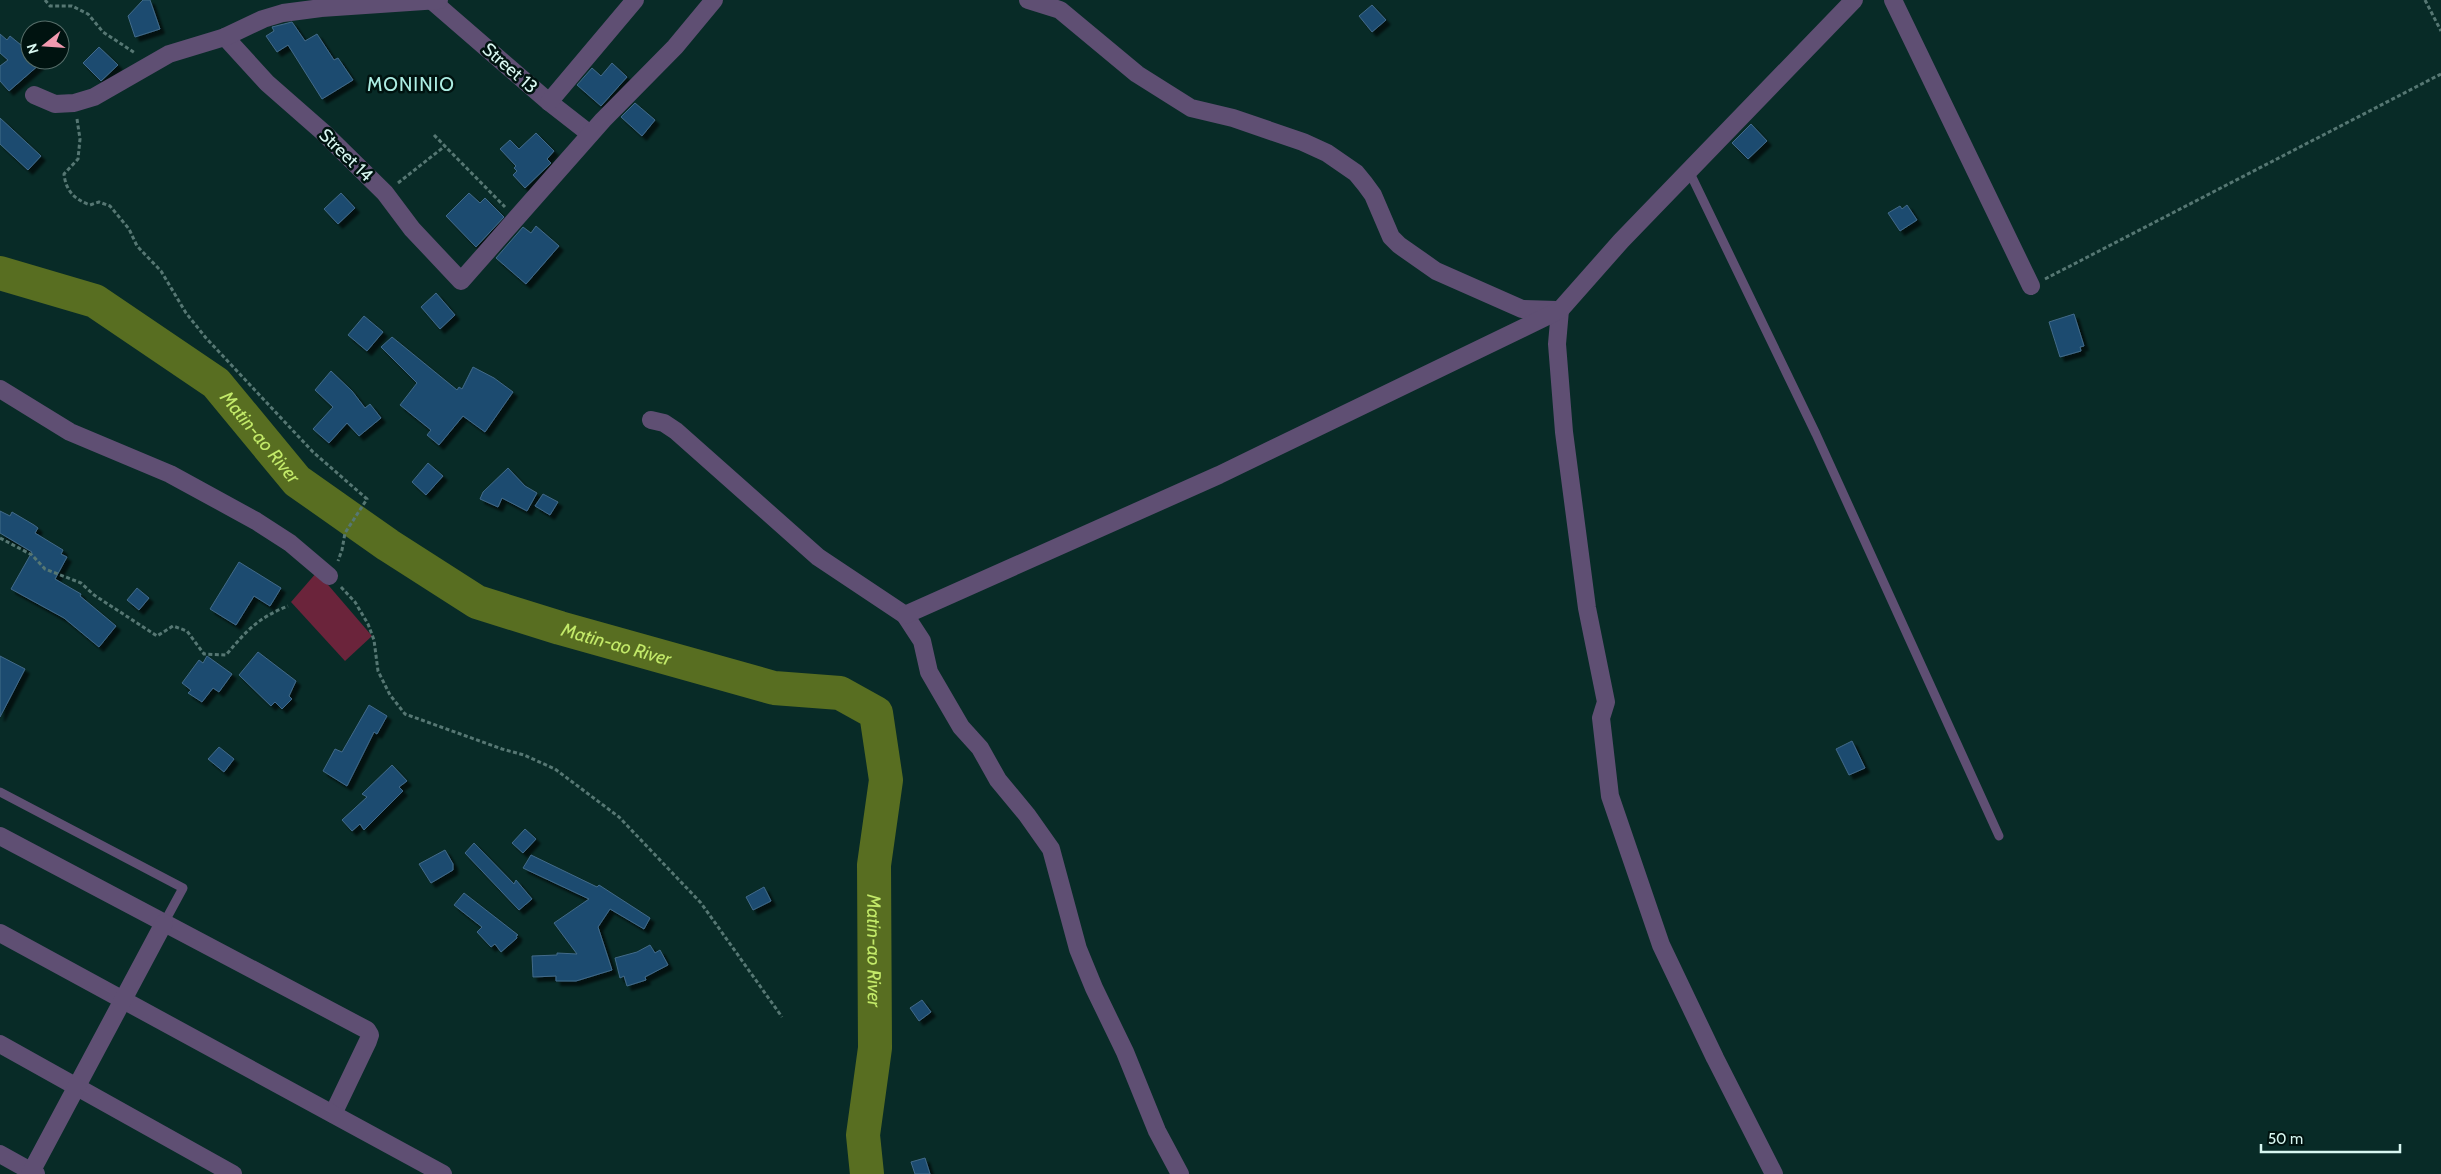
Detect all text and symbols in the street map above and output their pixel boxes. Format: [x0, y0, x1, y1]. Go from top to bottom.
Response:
north arrow [20, 20, 70, 70]
street label: Street 13 [478, 38, 542, 98]
text: N [23, 41, 43, 56]
district label: MONINIO [367, 73, 455, 96]
street label: Street 14 [314, 124, 378, 186]
water label: Matin-ao River [215, 386, 306, 489]
water label: Matin-ao River [558, 618, 675, 671]
water label: Matin-ao River [862, 893, 886, 1008]
scale bar [2261, 1122, 2400, 1154]
text: 50 m [2268, 1130, 2303, 1148]

